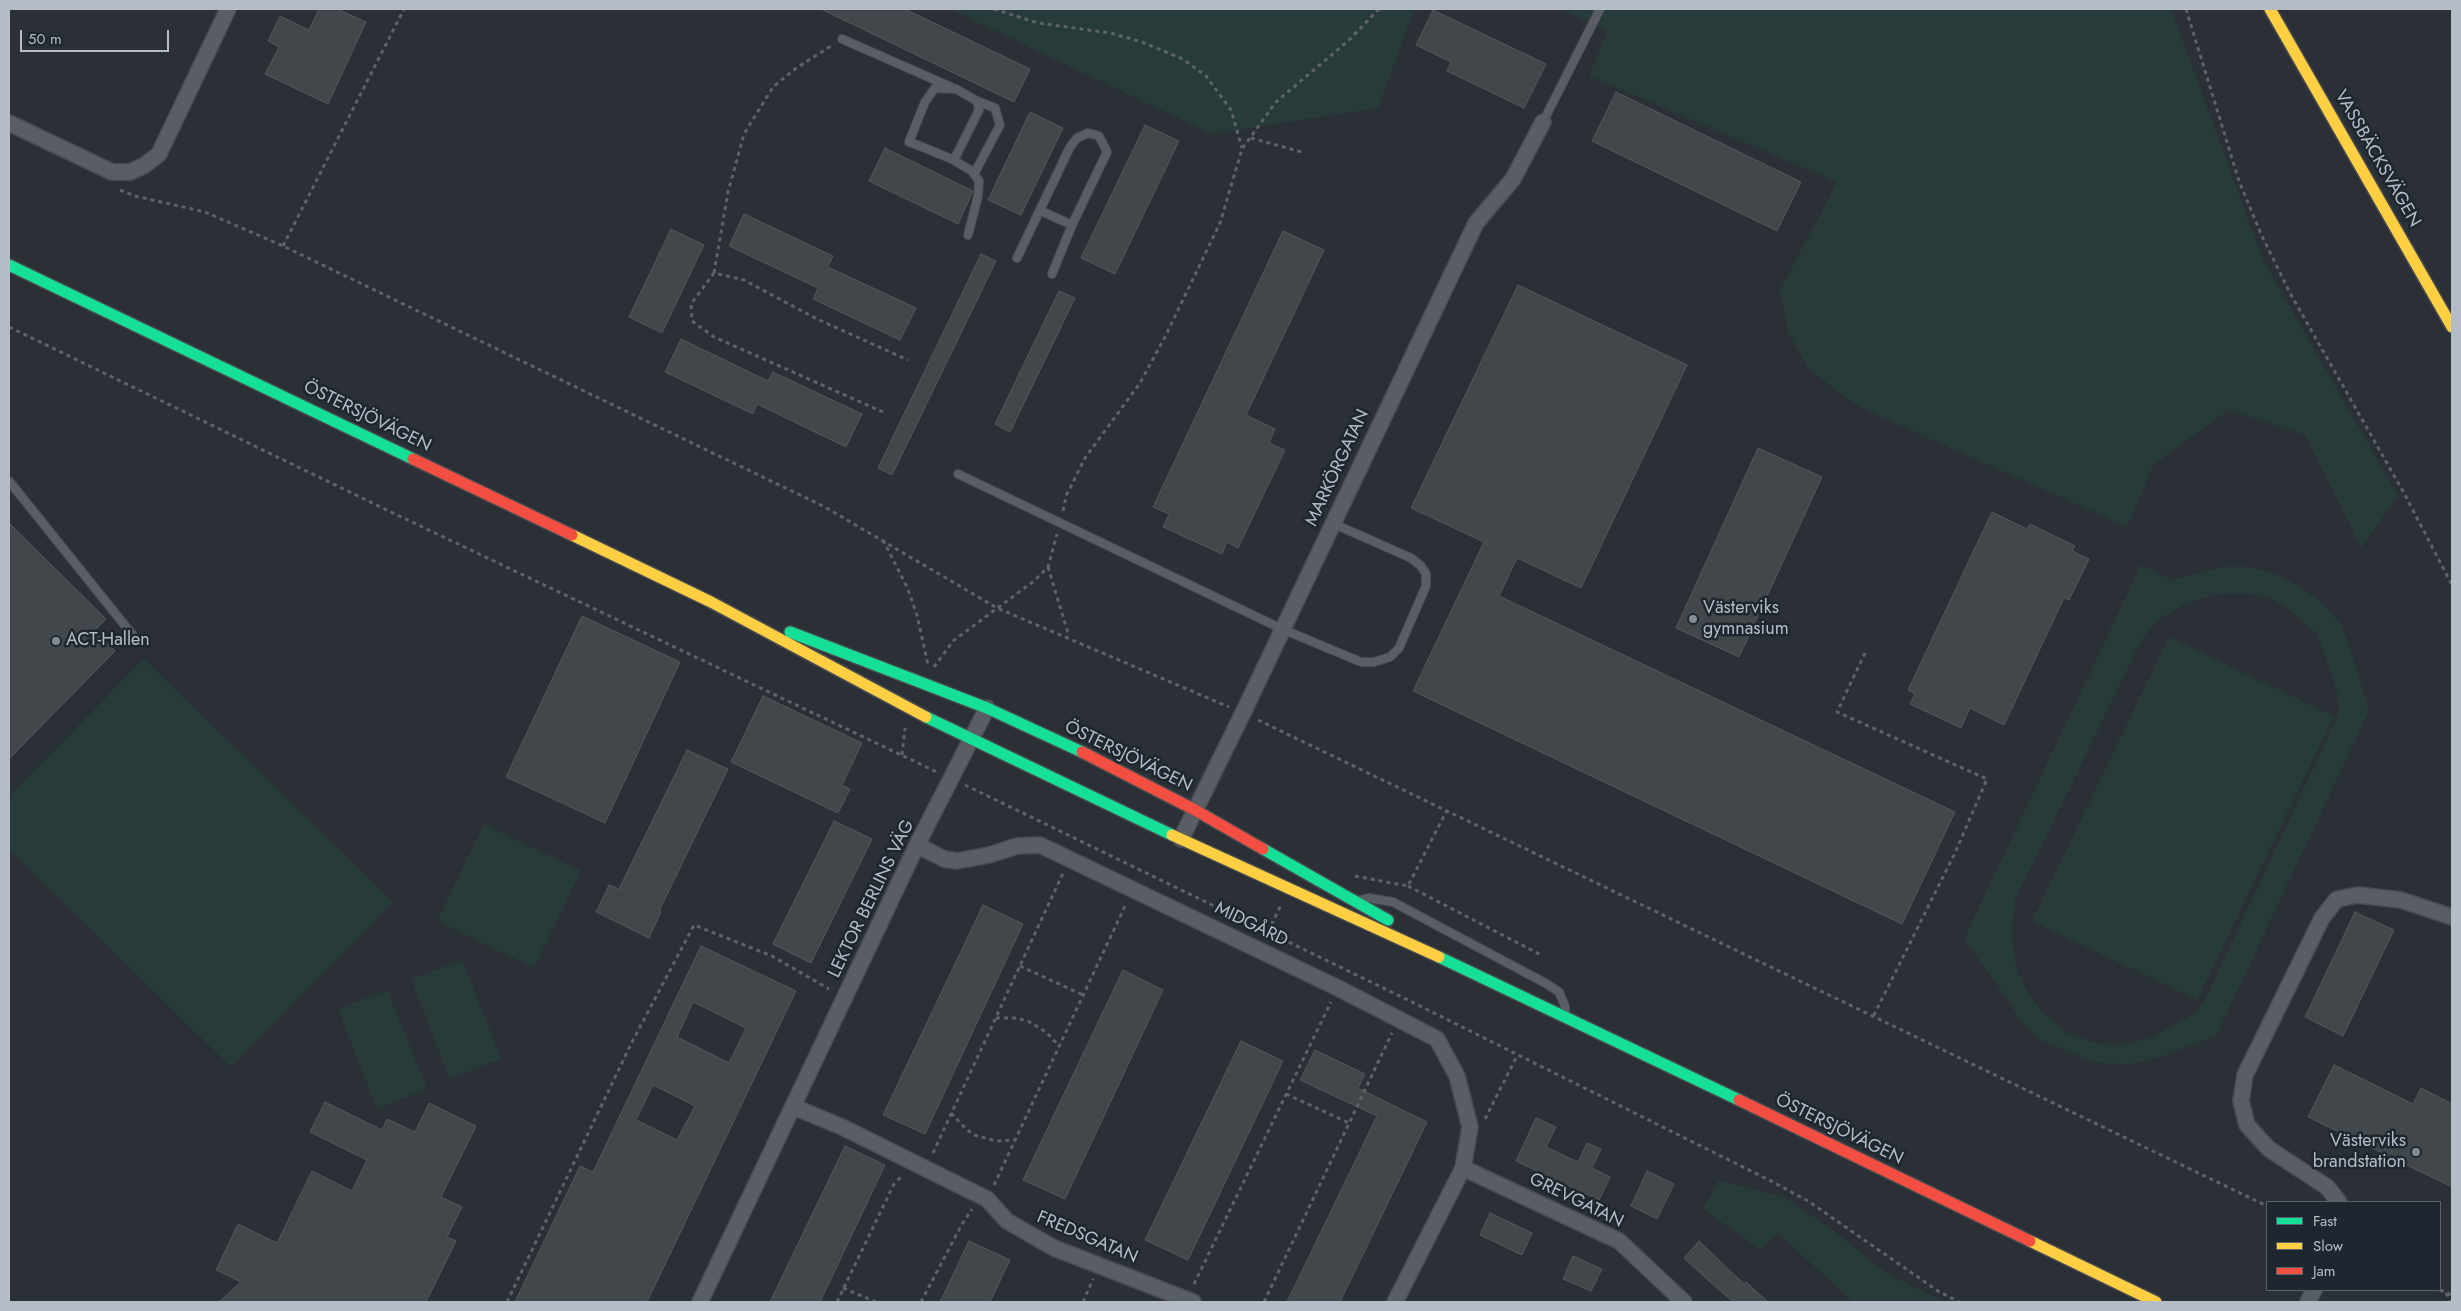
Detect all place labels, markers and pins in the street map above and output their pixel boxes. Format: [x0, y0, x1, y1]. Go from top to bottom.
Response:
place label: Västerviks gymnasium [1703, 598, 1789, 640]
marker: Västerviks gymnasium [1687, 613, 1699, 625]
place label: ACT-Hallen [66, 630, 150, 652]
marker: ACT-Hallen [50, 635, 62, 647]
place label: Västerviks brandstation [2313, 1131, 2406, 1174]
marker: Västerviks brandstation [2410, 1146, 2422, 1158]

